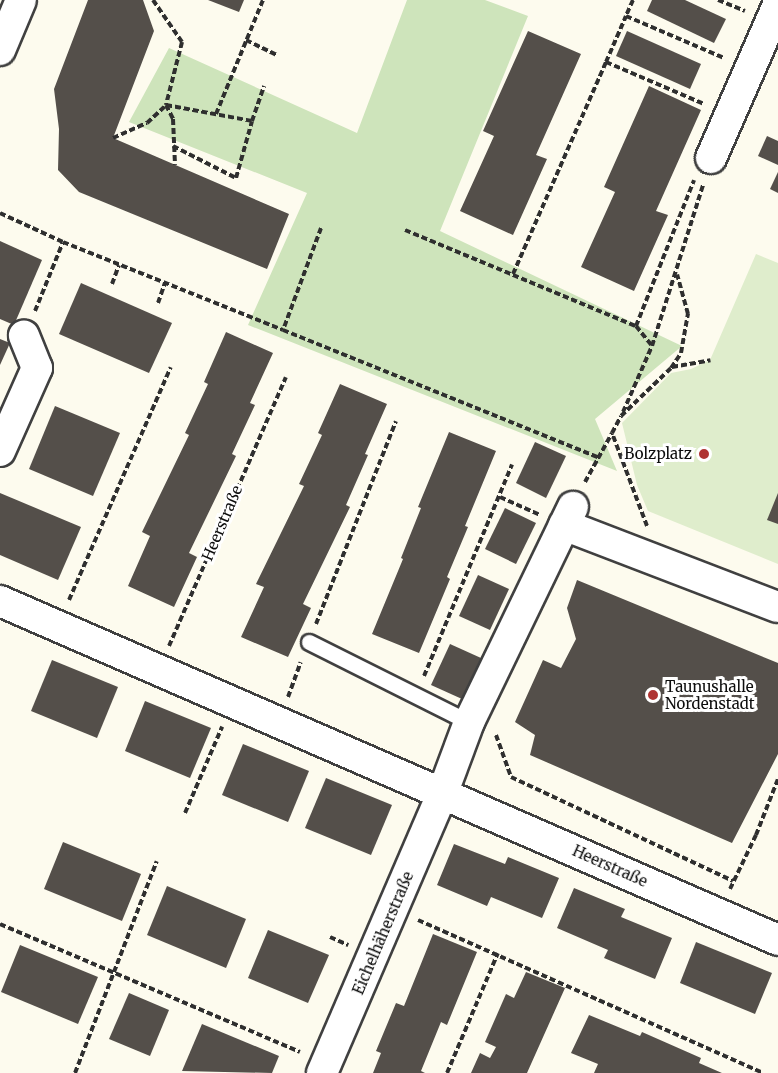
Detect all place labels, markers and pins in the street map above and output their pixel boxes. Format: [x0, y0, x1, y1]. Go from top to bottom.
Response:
place label: Bolzplatz [624, 445, 692, 463]
marker: Bolzplatz [697, 447, 711, 461]
place label: Taunushalle Nordenstadt [665, 677, 755, 712]
marker: Taunushalle Nordenstadt [646, 688, 660, 702]

